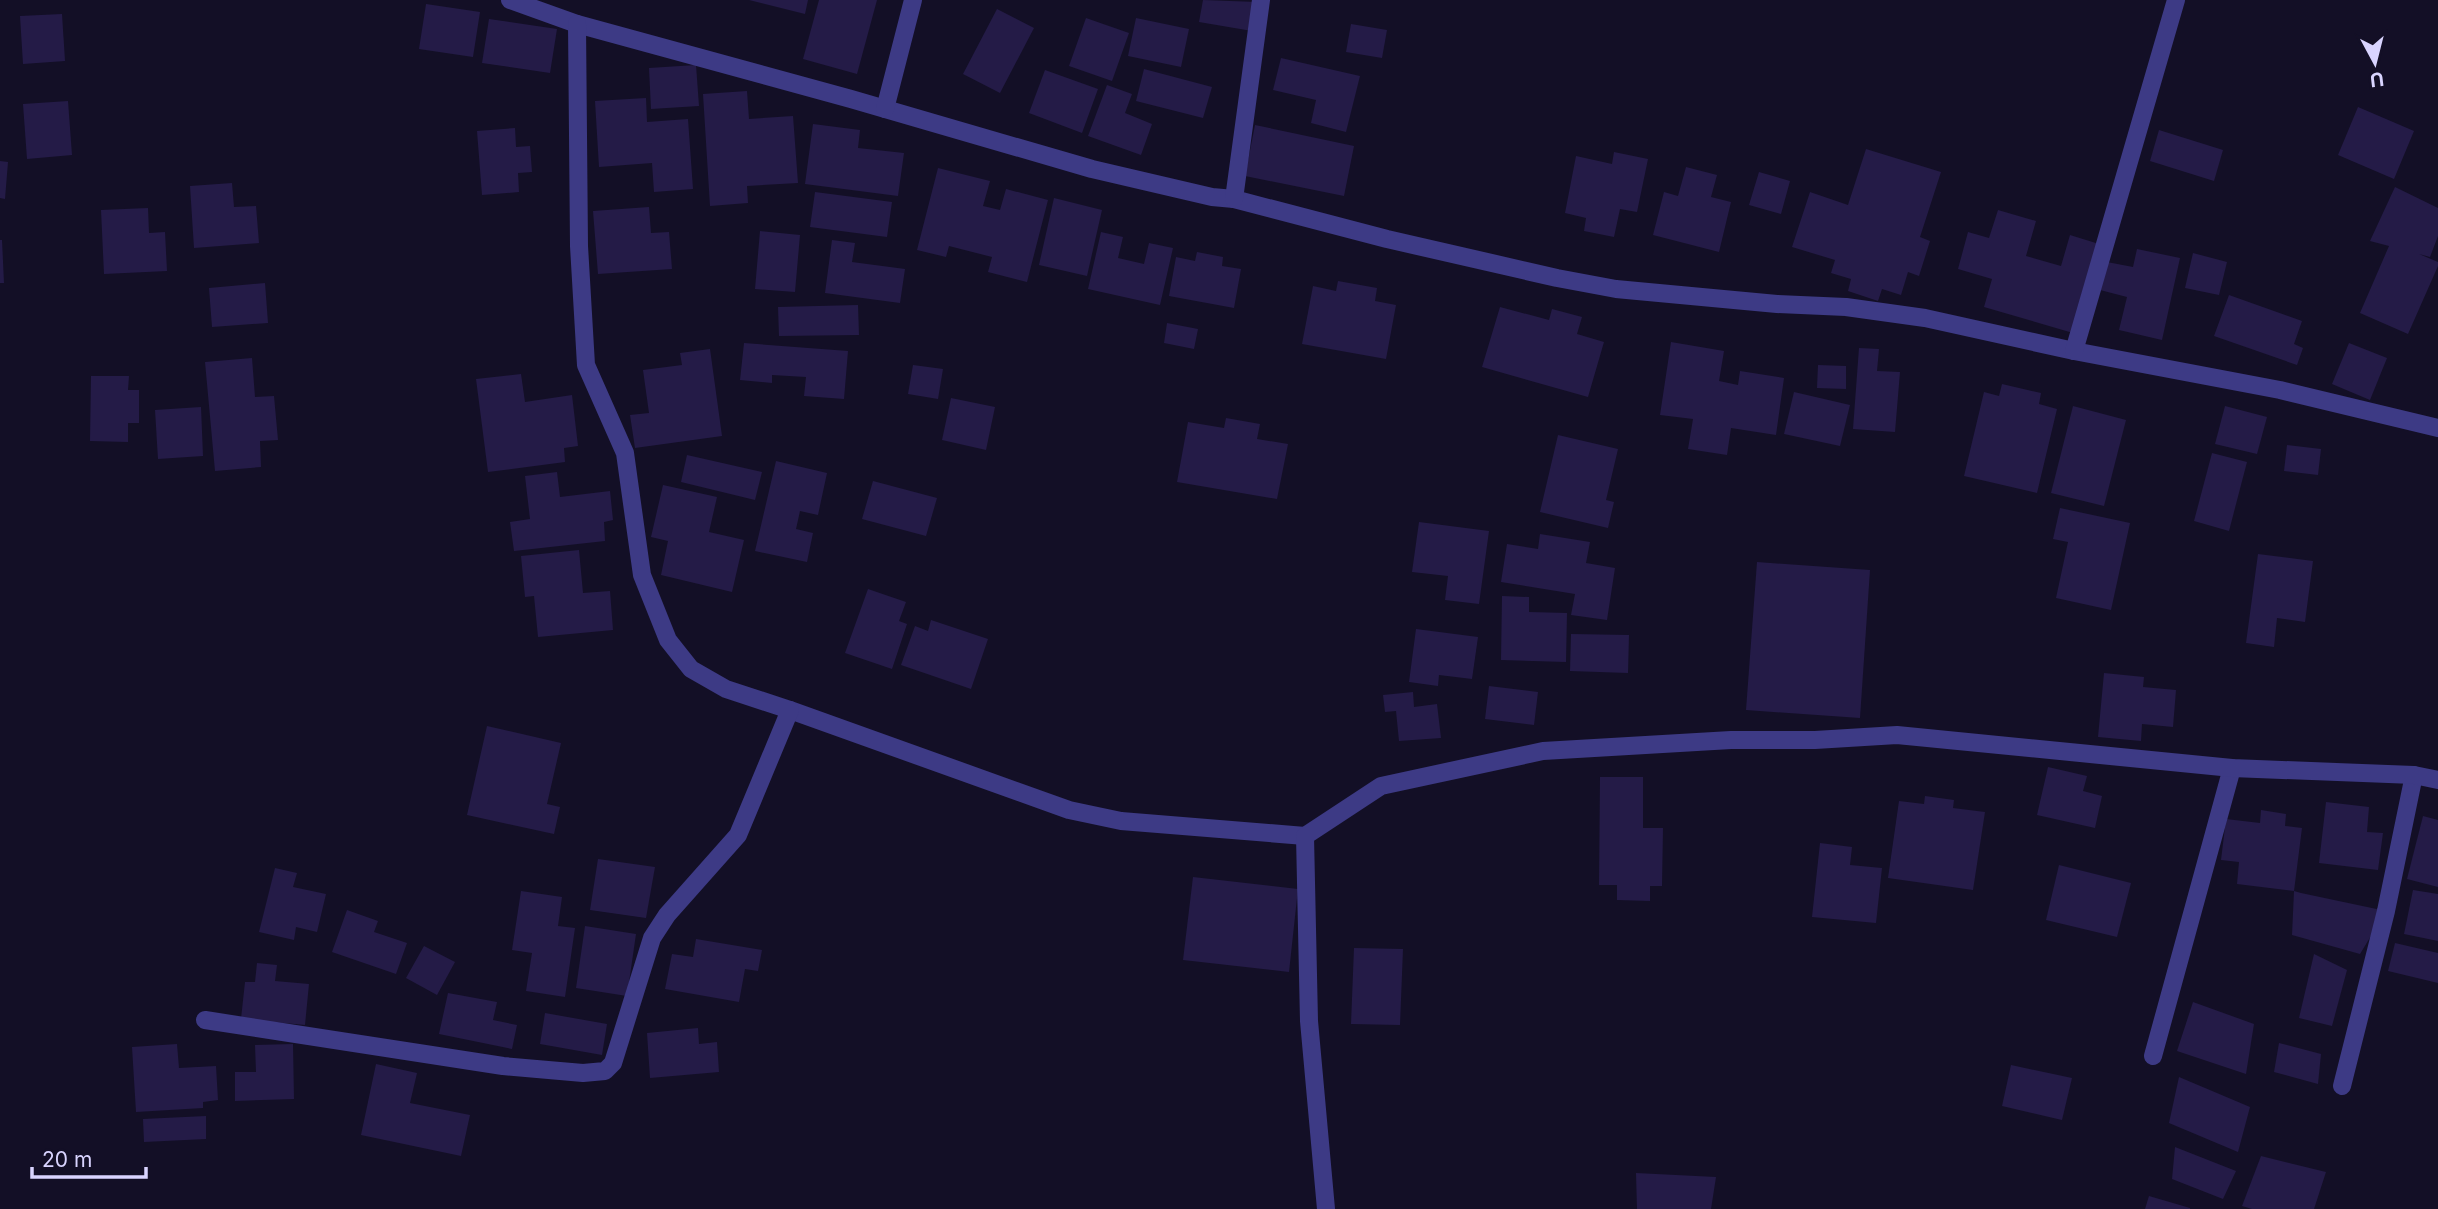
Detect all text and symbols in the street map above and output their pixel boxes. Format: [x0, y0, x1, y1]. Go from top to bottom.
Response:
north arrow [2340, 28, 2410, 98]
text: U [2369, 67, 2385, 92]
scale bar [32, 1136, 145, 1180]
text: 20 m [42, 1147, 92, 1172]

